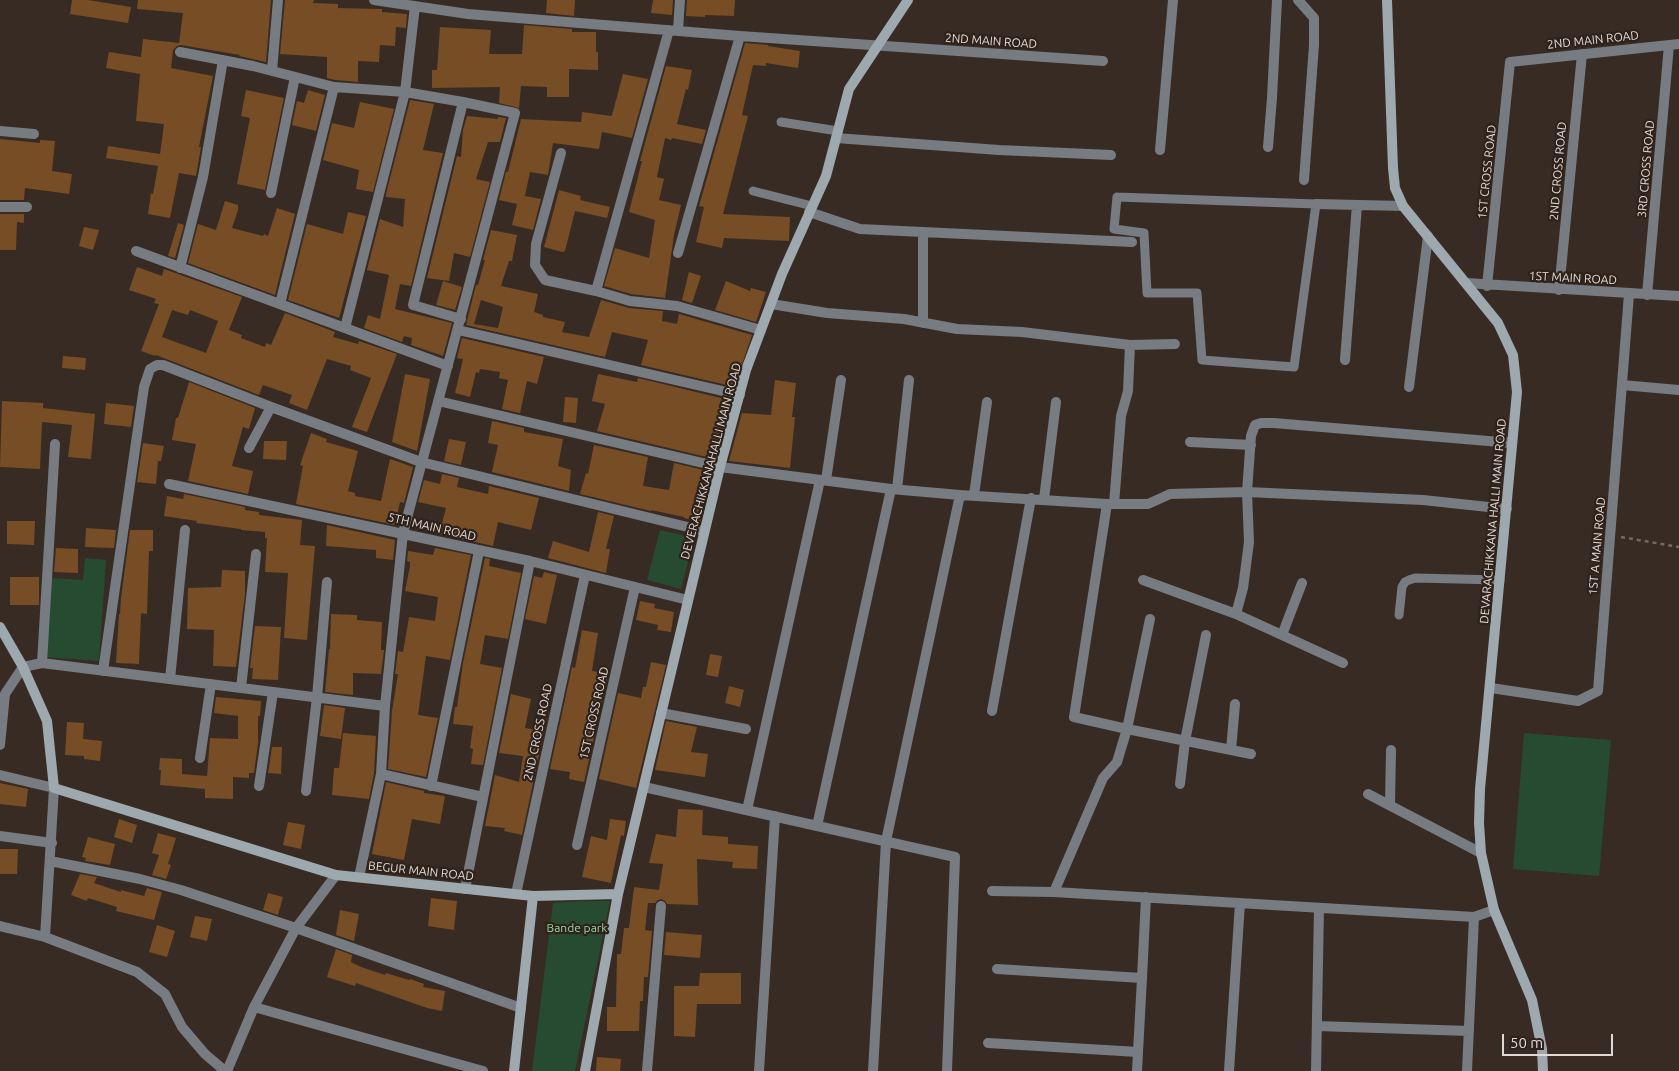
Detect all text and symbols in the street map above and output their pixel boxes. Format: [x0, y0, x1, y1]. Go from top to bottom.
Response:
street label: 2ND MAIN ROAD [1546, 28, 1640, 52]
street label: 2ND MAIN ROAD [945, 31, 1037, 51]
street label: 3RD CROSS ROAD [1635, 120, 1657, 218]
street label: 2ND CROSS ROAD [1547, 121, 1569, 221]
street label: 1ST CROSS ROAD [1475, 124, 1499, 220]
street label: 1ST MAIN ROAD [1529, 269, 1617, 287]
street label: DEVERACHIKKANAHALLI MAIN ROAD [678, 361, 744, 561]
street label: DEVARACHIKKANA HALLI MAIN ROAD [1477, 418, 1509, 624]
street label: 1ST A MAIN ROAD [1586, 496, 1608, 596]
street label: 5TH MAIN ROAD [386, 510, 478, 544]
street label: 1ST CROSS ROAD [576, 665, 612, 761]
street label: 2ND CROSS ROAD [521, 682, 555, 782]
street label: BEGUR MAIN ROAD [367, 858, 475, 884]
park label: Bande park [547, 921, 607, 935]
scale bar [1504, 1024, 1615, 1056]
text: 50 m [1510, 1034, 1543, 1051]

